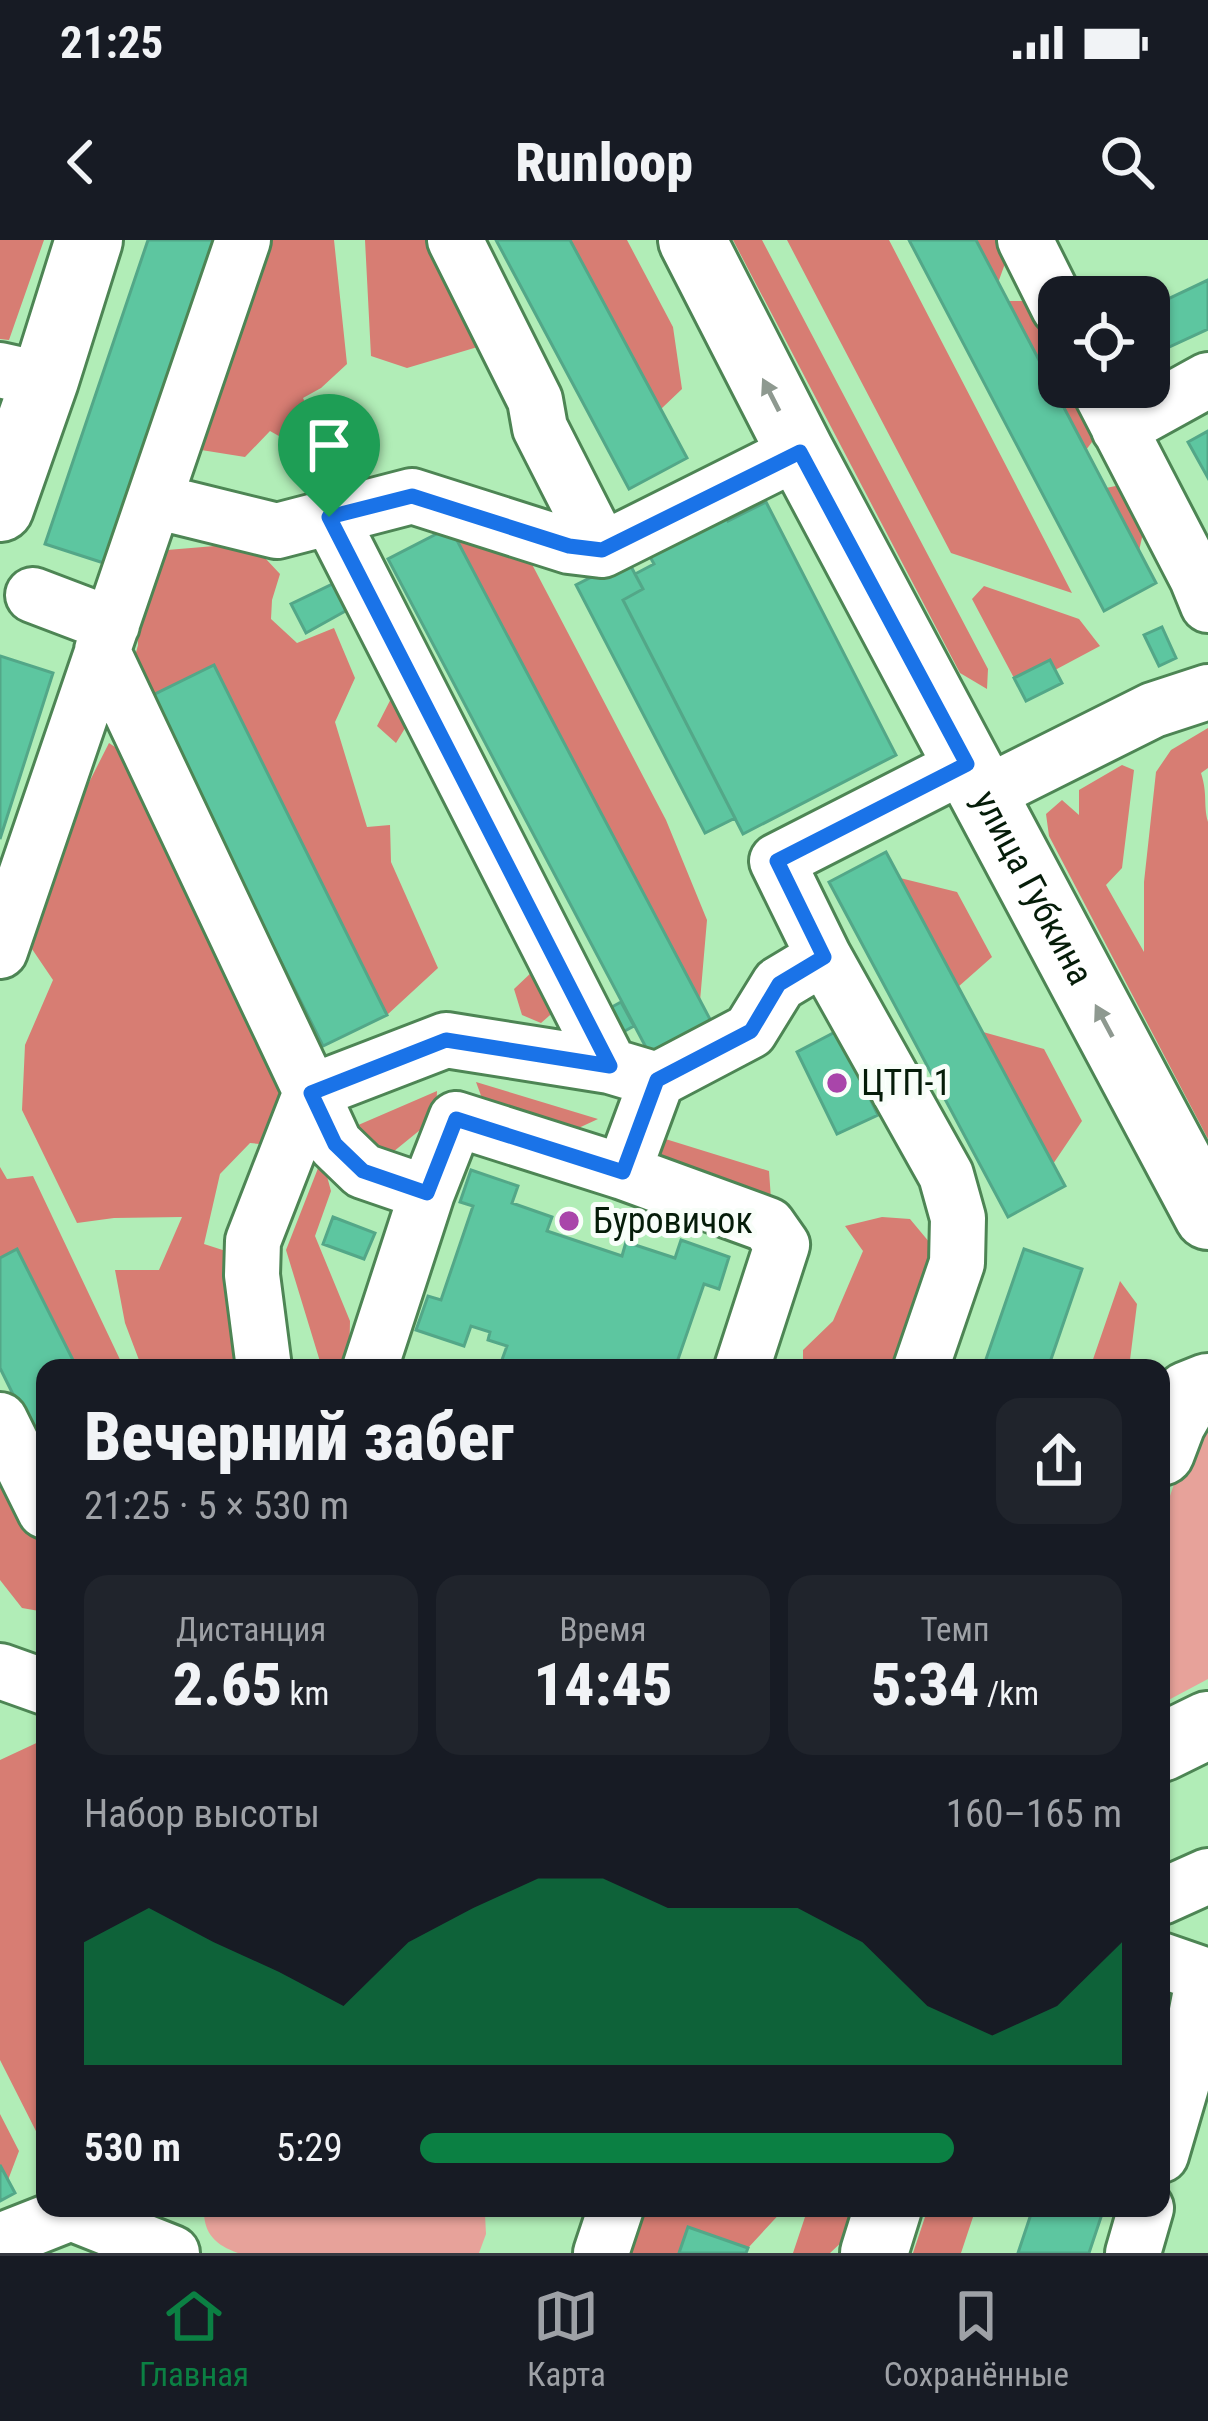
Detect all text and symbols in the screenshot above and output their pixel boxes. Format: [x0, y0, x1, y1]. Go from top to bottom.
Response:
text: 21:25 [60, 16, 163, 69]
icon: back [48, 129, 114, 195]
icon: search [1094, 129, 1160, 195]
text: Runloop [515, 131, 693, 194]
map controls [1038, 276, 1170, 408]
button: locate [1038, 276, 1170, 408]
one-way arrow [762, 377, 782, 412]
pin [278, 394, 380, 517]
icon: arrive [296, 412, 362, 478]
street label: улица Губкина [964, 783, 1102, 992]
one-way arrow [1094, 1003, 1115, 1038]
place label: ЦТП-1 [861, 1062, 951, 1104]
marker: ЦТП-1 [824, 1070, 850, 1096]
place label: Буровичок [593, 1200, 753, 1242]
marker: Буровичок [556, 1208, 582, 1234]
button: share [996, 1398, 1122, 1524]
text: Вечерний забег [84, 1399, 514, 1476]
text: 21:25 · 5 × 530 m [84, 1483, 349, 1529]
text: Дистанция [176, 1610, 326, 1649]
text: Время [560, 1610, 647, 1649]
text: Темп [920, 1610, 990, 1649]
text: 2.65 [173, 1649, 282, 1720]
text: 14:45 [534, 1649, 672, 1720]
text: 5:34 [871, 1649, 979, 1720]
text: km [282, 1674, 329, 1713]
text: /km [979, 1674, 1039, 1713]
text: Набор высоты [84, 1791, 320, 1837]
text: 160–165 m [946, 1791, 1122, 1837]
text: 530 m [84, 2125, 181, 2171]
text: 5:29 [276, 2125, 343, 2171]
tab: Главная [139, 2283, 249, 2394]
tab: Карта [527, 2283, 606, 2394]
tab: Сохранённые [884, 2283, 1069, 2394]

